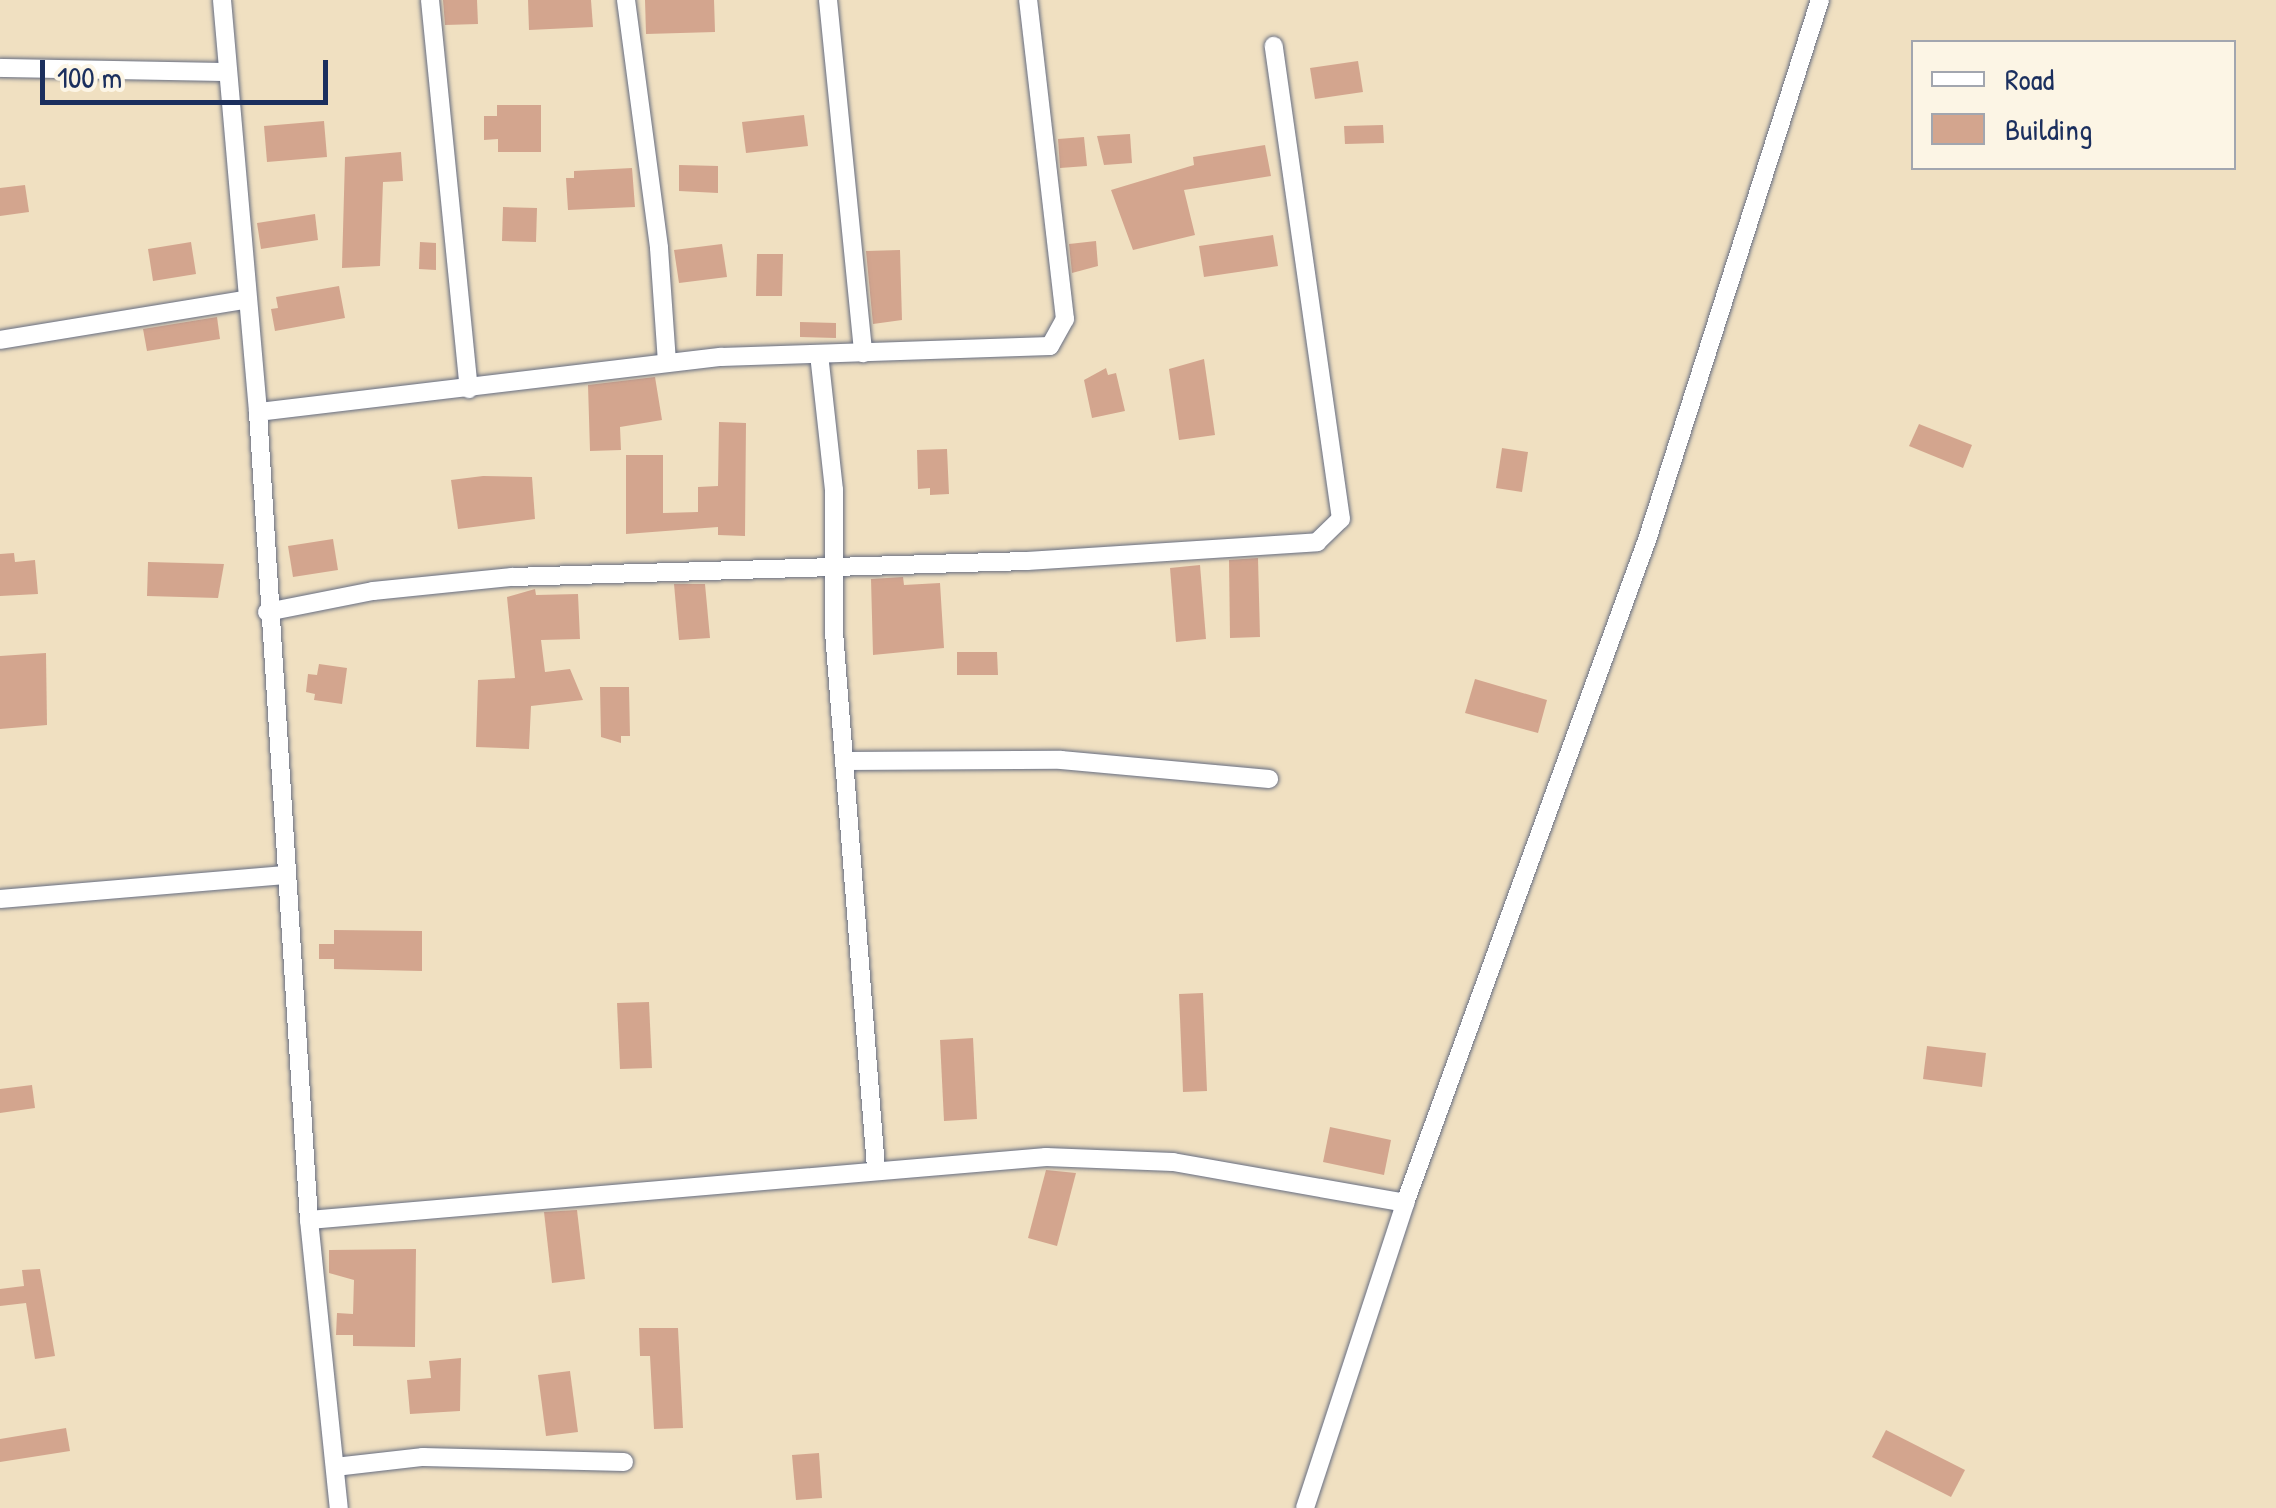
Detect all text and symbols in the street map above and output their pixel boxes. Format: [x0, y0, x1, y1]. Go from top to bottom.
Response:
scale bar [45, 40, 332, 102]
legend [1911, 40, 2236, 170]
text: 100 m [57, 57, 122, 97]
text: Road [2005, 59, 2054, 99]
text: Building [2005, 109, 2092, 149]

